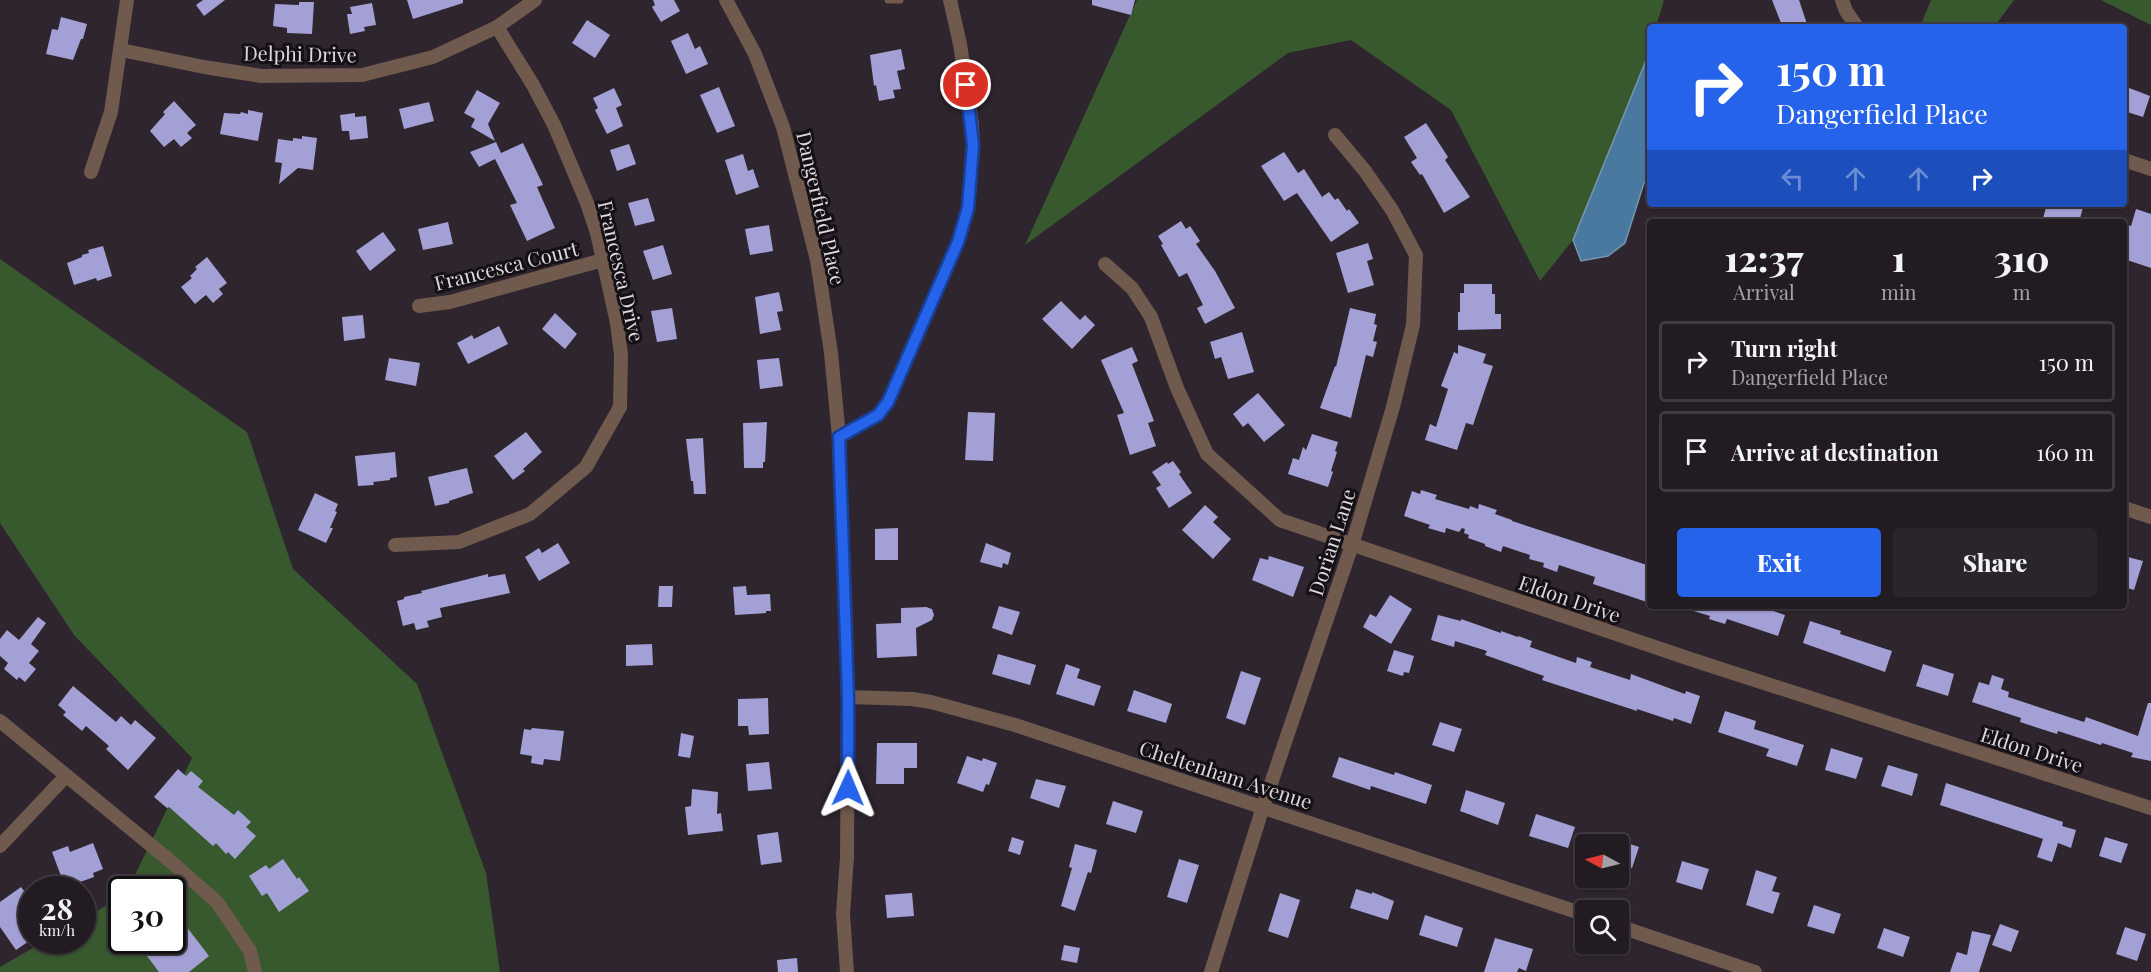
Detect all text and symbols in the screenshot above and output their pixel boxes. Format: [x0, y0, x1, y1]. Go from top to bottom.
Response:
street label: Delphi Drive [243, 39, 357, 67]
text: 150 m [1776, 41, 1886, 97]
icon: right [1677, 48, 1755, 126]
pin [940, 59, 991, 110]
icon: arrive [949, 68, 982, 101]
text: Dangerfield Place [1776, 95, 1988, 131]
street label: Dangerfield Place [791, 128, 853, 288]
icon: left [1776, 162, 1809, 195]
icon: ahead [1839, 162, 1872, 195]
icon: ahead [1902, 162, 1935, 195]
icon: right [1965, 162, 1998, 195]
street label: Francesca Drive [593, 198, 651, 344]
text: 12:37 [1724, 233, 1803, 281]
text: 1 [1892, 233, 1906, 281]
text: 310 [1994, 233, 2050, 281]
street label: Francesca Court [431, 234, 582, 296]
text: Arrival [1733, 278, 1795, 305]
text: min [1881, 278, 1916, 305]
text: m [2013, 278, 2031, 305]
text: Turn right [1731, 333, 1837, 363]
icon: right [1680, 345, 1713, 378]
text: 150 m [2039, 347, 2094, 377]
text: Dangerfield Place [1731, 363, 1888, 390]
icon: arrive [1680, 435, 1713, 468]
text: Arrive at destination [1731, 437, 1939, 467]
text: 160 m [2036, 437, 2094, 467]
street label: Dorian Lane [1301, 485, 1361, 599]
button: Exit [1677, 528, 1881, 597]
button: Share [1893, 528, 2097, 597]
street label: Eldon Drive [1515, 568, 1625, 628]
street label: Eldon Drive [1977, 720, 2087, 778]
street label: Cheltenham Avenue [1136, 733, 1316, 815]
position arrow [816, 756, 880, 820]
north arrow [1575, 834, 1629, 888]
map controls [1575, 834, 1629, 954]
speed limit sign: 30 [108, 876, 186, 954]
text: 28 [41, 888, 73, 928]
button: search [1575, 900, 1629, 954]
text: km/h [39, 920, 75, 940]

